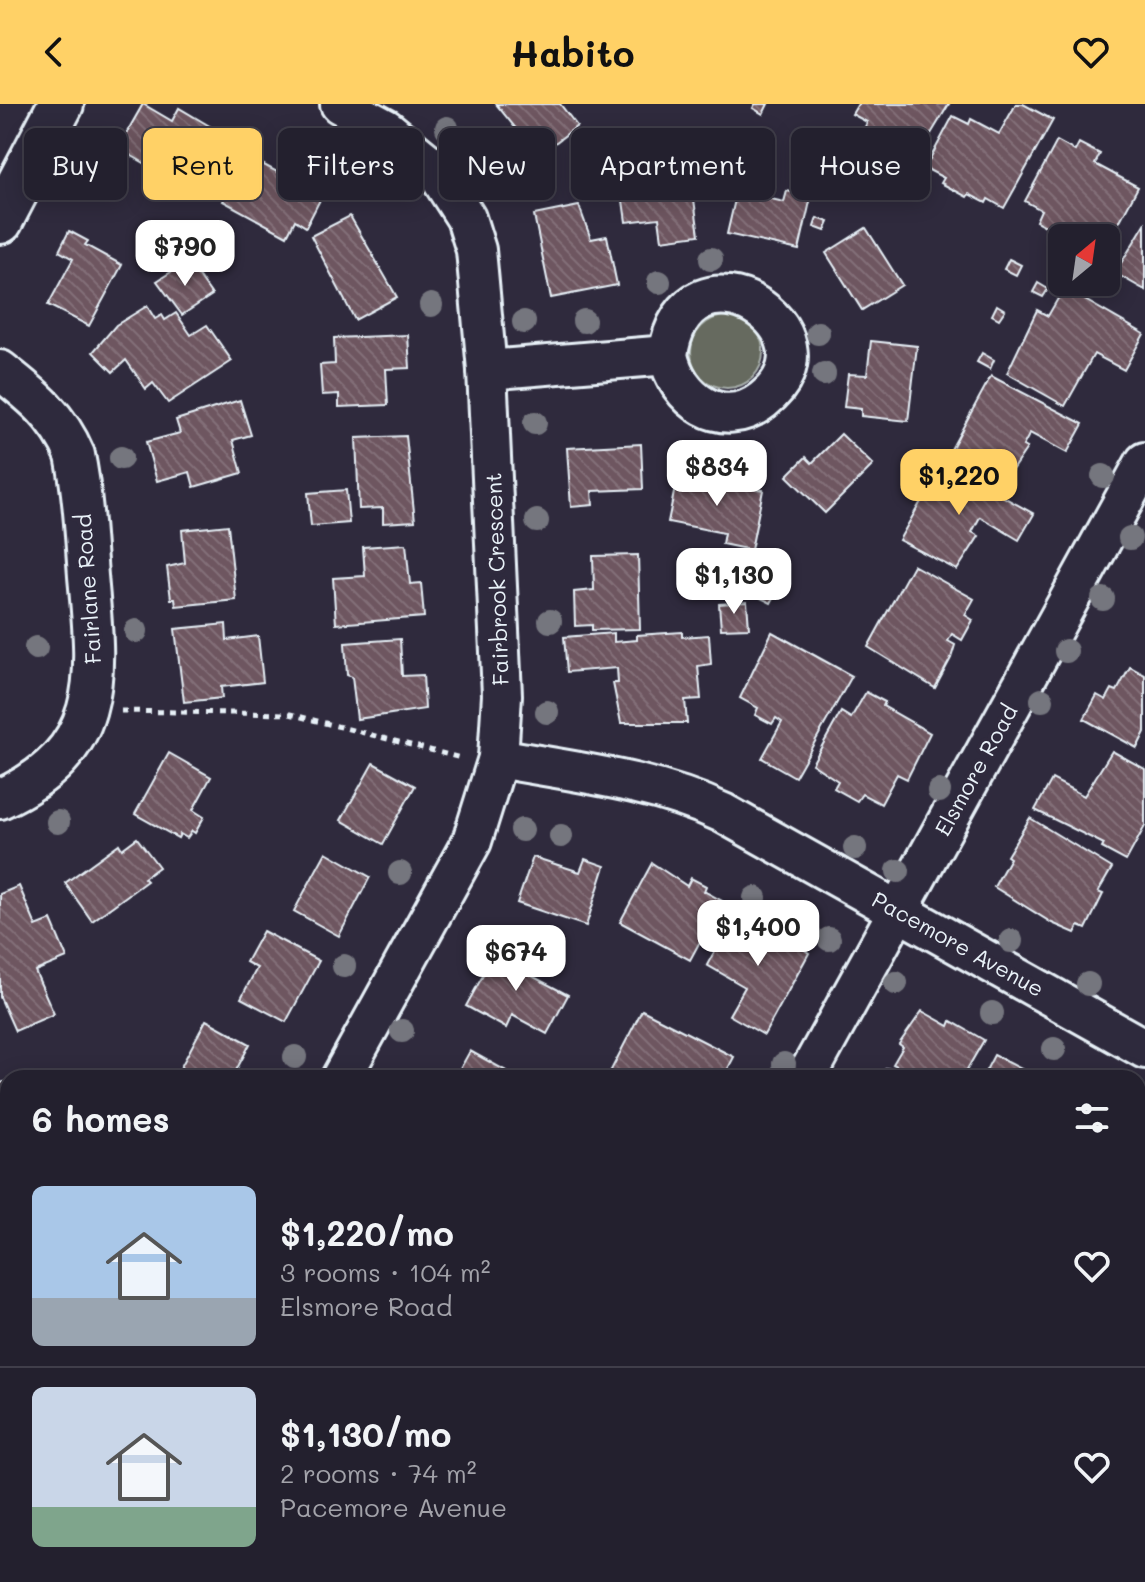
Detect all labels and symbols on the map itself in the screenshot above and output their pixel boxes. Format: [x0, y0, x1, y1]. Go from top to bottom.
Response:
pin: $790 [138, 220, 232, 288]
north arrow [1048, 224, 1120, 296]
pin: $834 [670, 440, 764, 508]
pin: $1,220 [894, 449, 1024, 517]
street label: Fairbrook Crescent [478, 472, 515, 686]
street label: Fairlane Road [68, 513, 107, 665]
pin: $1,130 [669, 548, 799, 616]
street label: Elsmore Road [928, 699, 1024, 841]
street label: Pacemore Avenue [867, 884, 1049, 1003]
pin: $1,400 [693, 900, 823, 968]
pin: $674 [469, 925, 563, 993]

